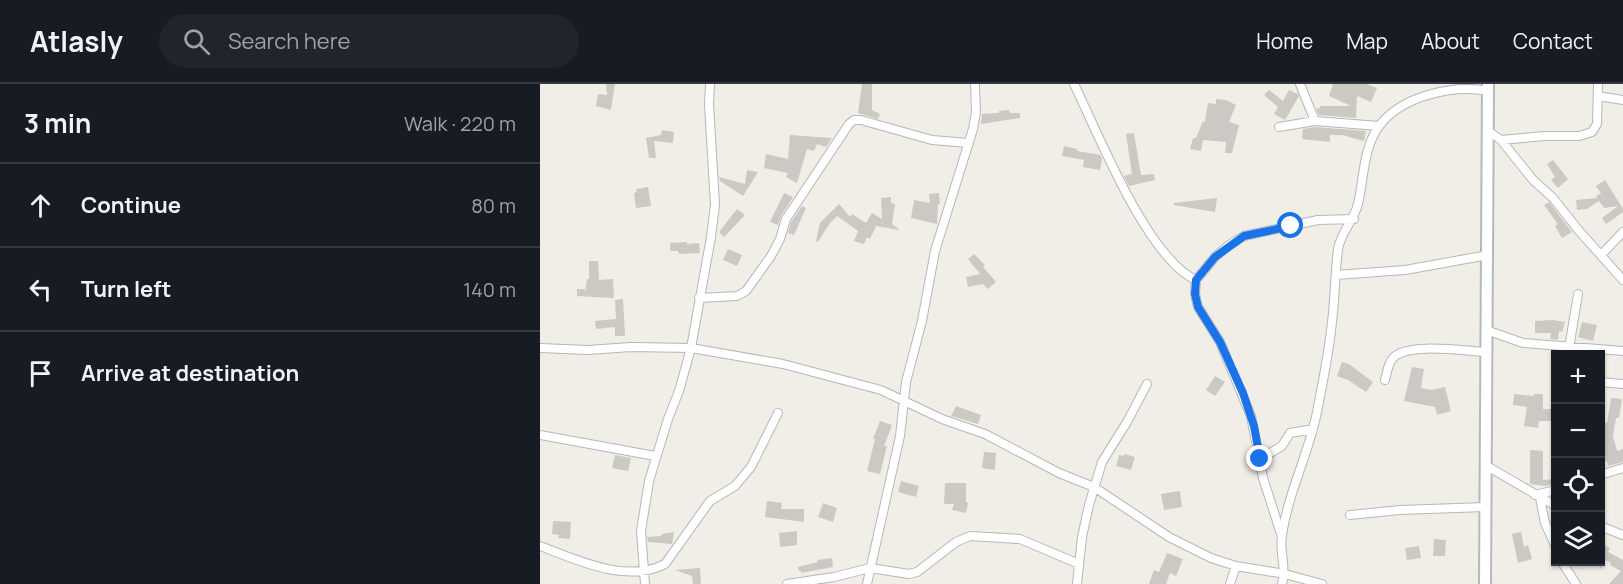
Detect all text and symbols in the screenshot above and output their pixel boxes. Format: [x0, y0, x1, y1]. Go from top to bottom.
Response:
search box [159, 14, 579, 68]
text: Atlasly [30, 22, 123, 60]
icon: search [180, 25, 213, 58]
text: Search here [228, 26, 350, 56]
text: Home [1256, 27, 1313, 55]
text: Map [1346, 27, 1388, 55]
text: About [1421, 27, 1480, 55]
text: Contact [1513, 27, 1593, 55]
text: 3 min [24, 105, 91, 141]
text: Walk · 220 m [404, 110, 516, 137]
icon: ahead [24, 189, 57, 222]
text: Continue [81, 190, 181, 220]
text: 80 m [471, 192, 516, 219]
route start [1277, 212, 1303, 238]
icon: left [24, 273, 57, 306]
text: Turn left [81, 274, 171, 304]
text: 140 m [463, 276, 516, 303]
map controls [1551, 350, 1605, 566]
button: + [1551, 350, 1605, 404]
icon: arrive [24, 357, 57, 390]
text: Arrive at destination [81, 358, 299, 388]
button: − [1551, 404, 1605, 458]
route end [1246, 445, 1272, 471]
button: locate [1551, 458, 1605, 512]
button: layers [1551, 512, 1605, 566]

